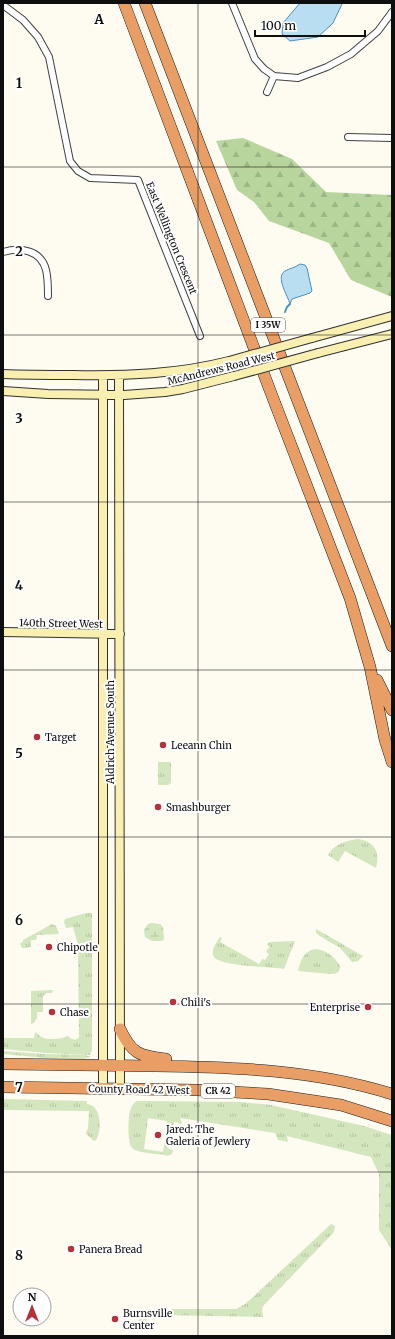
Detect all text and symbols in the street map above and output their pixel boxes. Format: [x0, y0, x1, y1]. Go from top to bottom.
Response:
text: A [93, 11, 104, 28]
scale bar [255, 12, 365, 38]
text: 100 m [261, 18, 296, 33]
text: 1 [16, 75, 22, 92]
street label: East Wellington Crescent [143, 180, 200, 296]
text: 2 [15, 243, 23, 260]
road number: I 35W [251, 318, 285, 332]
street label: McAndrews Road West [166, 349, 276, 388]
text: 3 [15, 410, 23, 427]
text: 4 [15, 577, 24, 594]
street label: 140th Street West [19, 616, 103, 631]
street label: Aldrich Avenue South [104, 680, 117, 785]
place label: Target [45, 731, 77, 744]
marker: Target [32, 732, 42, 742]
place label: Leeann Chin [171, 739, 232, 752]
marker: Leeann Chin [158, 740, 168, 750]
text: 5 [15, 745, 23, 762]
place label: Smashburger [166, 801, 231, 814]
marker: Smashburger [153, 802, 163, 812]
text: 6 [15, 912, 23, 929]
place label: Chipotle [57, 941, 98, 954]
marker: Chipotle [44, 942, 54, 952]
place label: Chili's [181, 996, 211, 1009]
marker: Chili's [168, 997, 178, 1007]
place label: Enterprise [310, 1001, 360, 1014]
marker: Enterprise [363, 1002, 373, 1012]
place label: Chase [60, 1006, 89, 1019]
marker: Chase [47, 1007, 57, 1017]
text: 7 [15, 1079, 23, 1096]
street label: County Road 42 West [88, 1082, 190, 1097]
road number: CR 42 [201, 1084, 235, 1098]
place label: Jared: The Galeria of Jewlery [165, 1123, 250, 1148]
marker: Jared: The Galeria of Jewlery [153, 1130, 163, 1140]
place label: Panera Bread [79, 1243, 142, 1256]
marker: Panera Bread [66, 1244, 76, 1254]
text: 8 [15, 1247, 23, 1264]
north arrow [12, 1287, 52, 1327]
text: N [28, 1290, 37, 1304]
place label: Burnsville Center [123, 1307, 172, 1332]
marker: Burnsville Center [110, 1314, 120, 1324]

